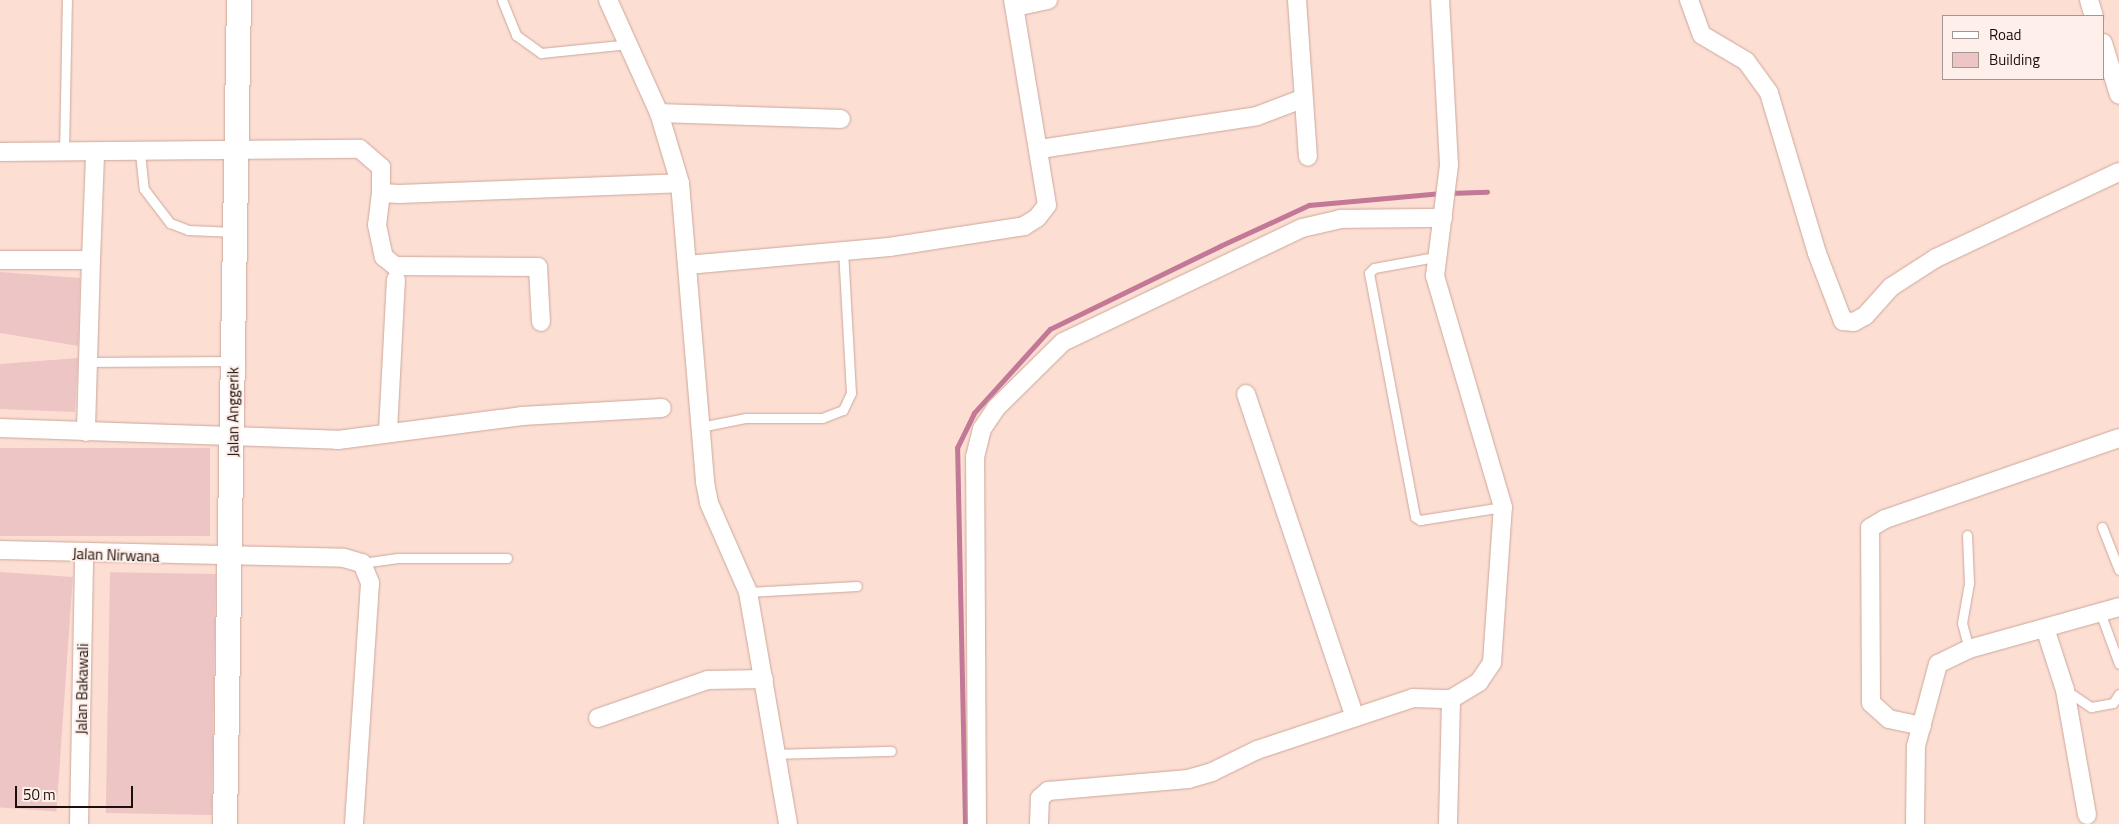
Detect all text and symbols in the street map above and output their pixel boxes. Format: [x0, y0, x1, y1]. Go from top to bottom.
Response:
legend [1942, 15, 2104, 80]
text: Road [1989, 23, 2021, 46]
text: Building [1989, 48, 2040, 71]
street label: Jalan Anggerik [224, 367, 242, 457]
street label: Jalan Nirwana [72, 544, 160, 566]
street label: Jalan Bakawali [72, 643, 92, 735]
scale bar [18, 776, 135, 808]
text: 50 m [23, 783, 56, 806]

